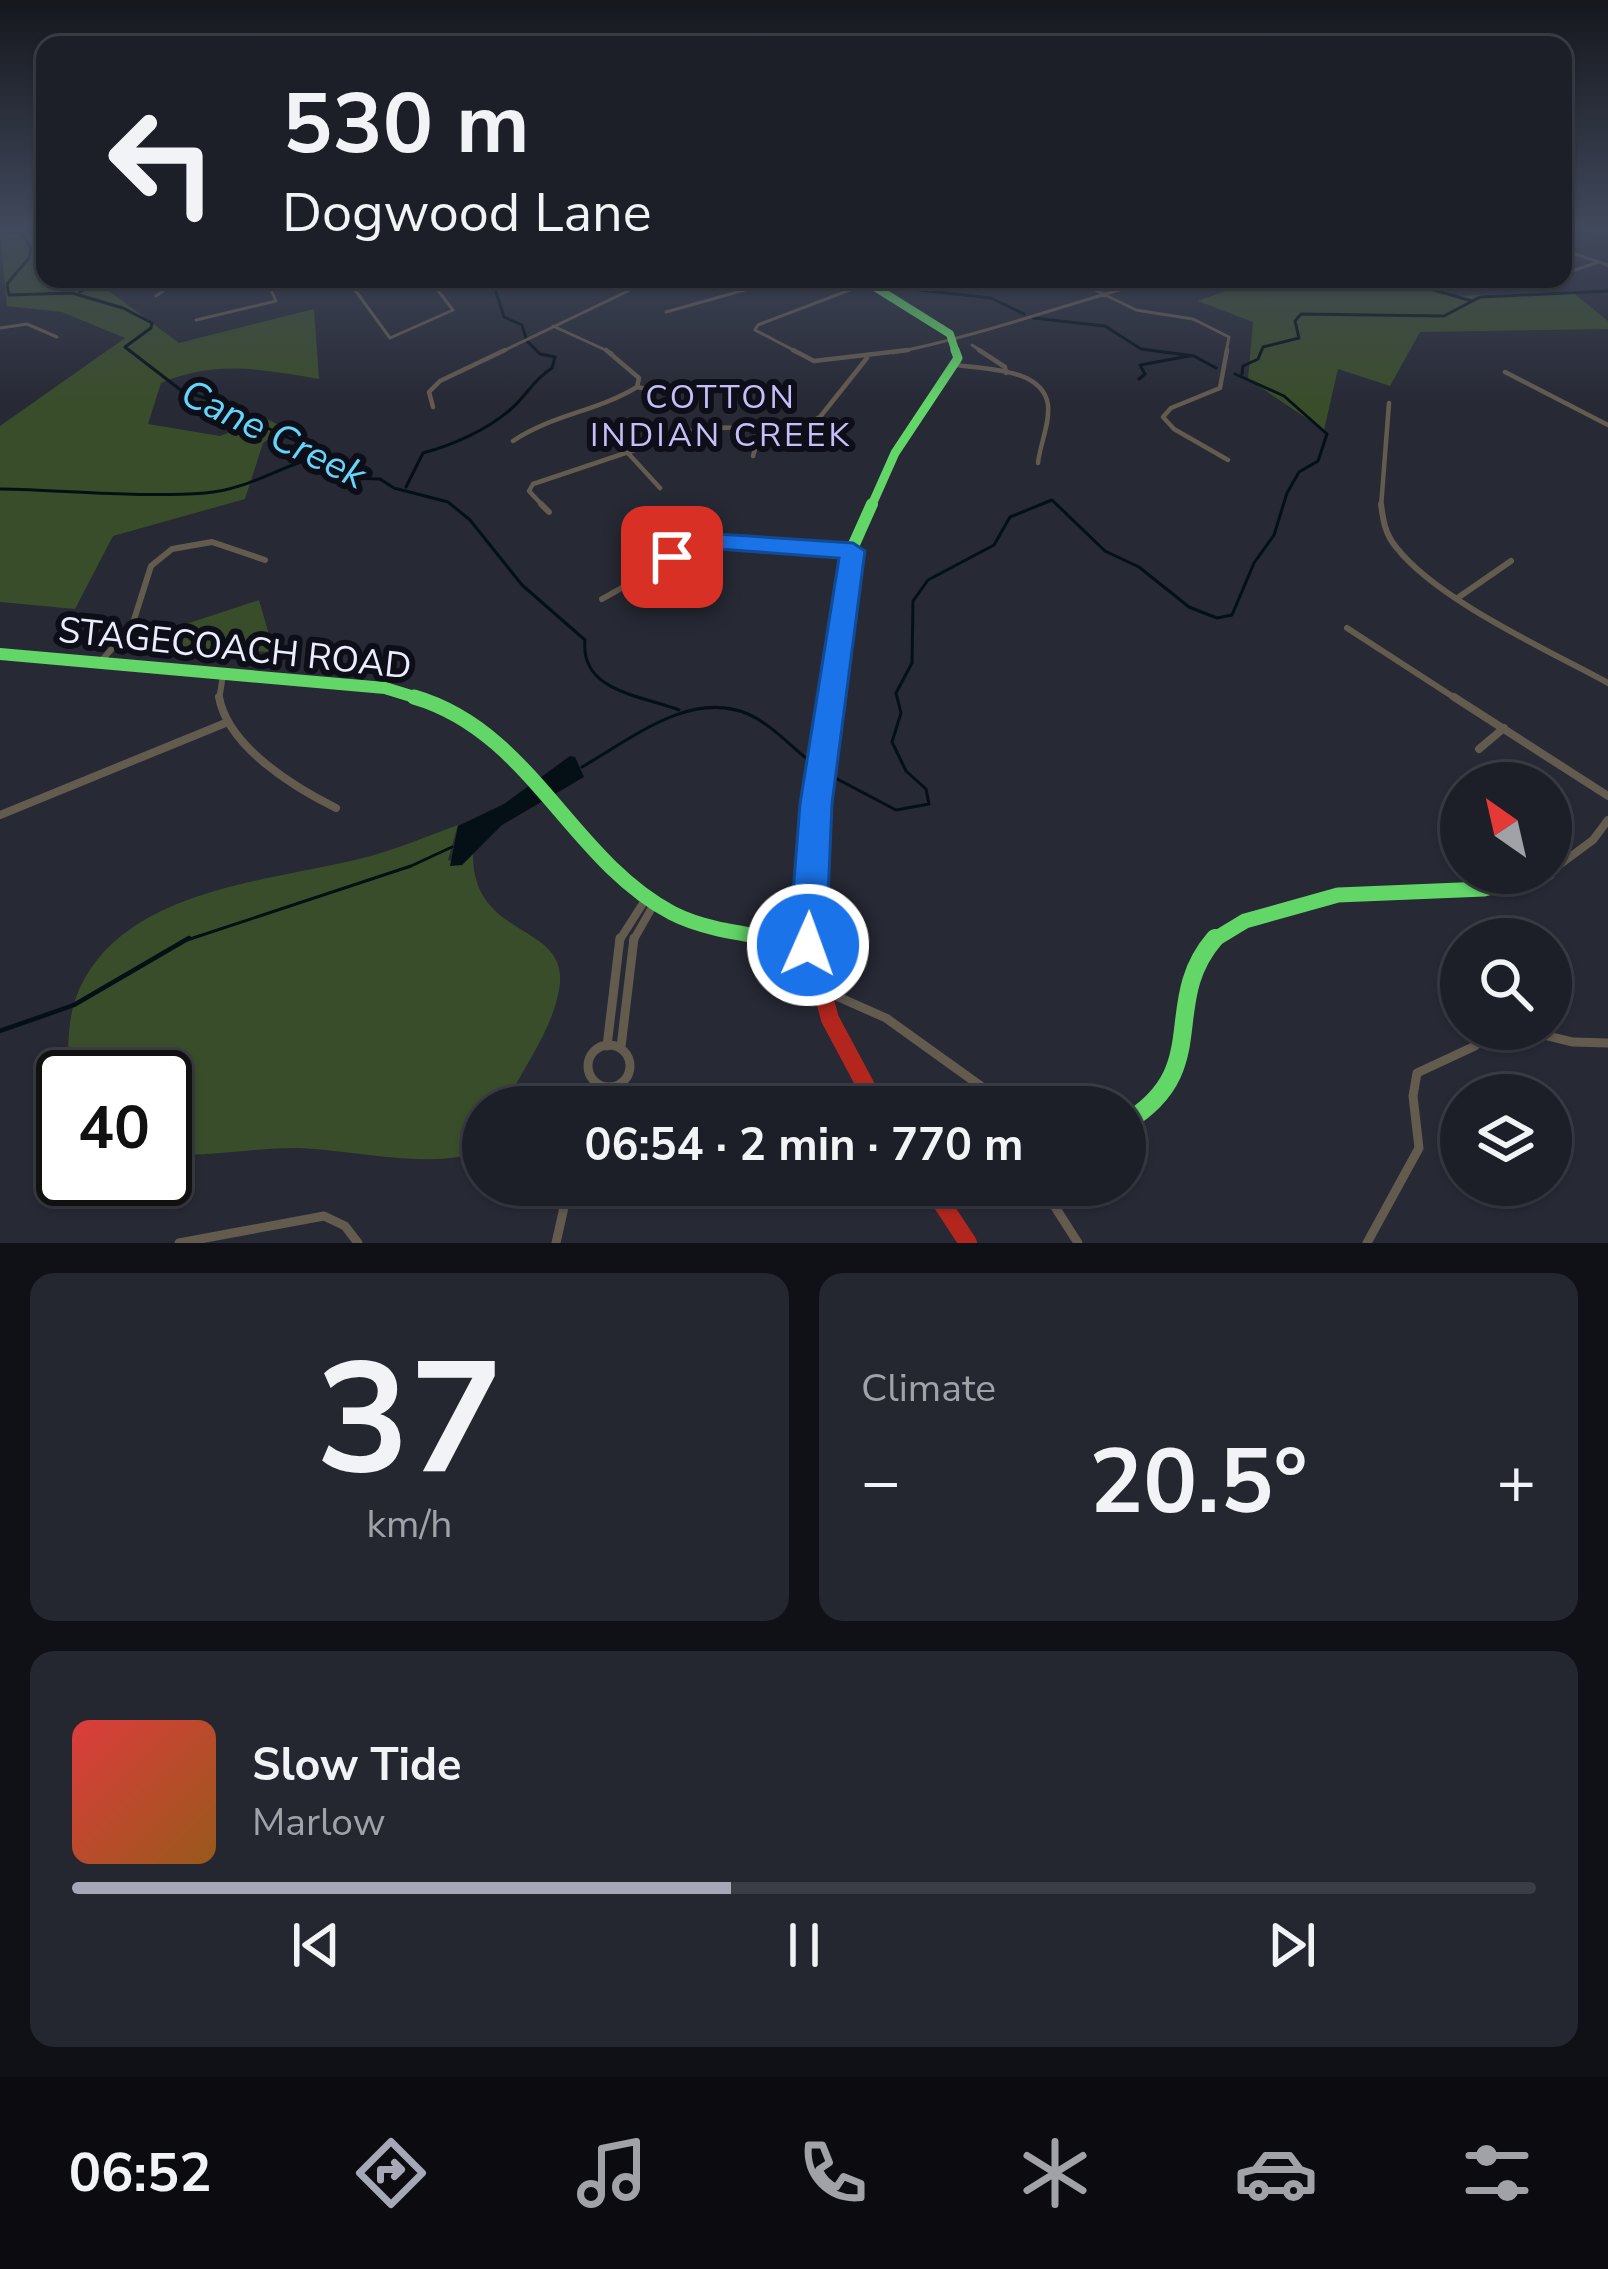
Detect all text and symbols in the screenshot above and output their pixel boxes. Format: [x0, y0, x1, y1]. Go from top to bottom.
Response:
text: 530 m [282, 67, 530, 182]
icon: left [84, 84, 240, 240]
text: Dogwood Lane [282, 176, 652, 250]
water label: Cane Creek [172, 367, 376, 503]
district label: COTTON INDIAN CREEK [590, 375, 852, 458]
pin [621, 506, 723, 608]
icon: arrive [639, 524, 705, 590]
street label: STAGECOACH ROAD [56, 606, 414, 691]
north arrow [1440, 762, 1572, 894]
map controls [1440, 762, 1572, 1206]
position arrow [745, 882, 871, 1008]
button: search [1440, 918, 1572, 1050]
speed limit sign: 40 [36, 1050, 192, 1206]
button: layers [1440, 1074, 1572, 1206]
text: 06:54 · 2 min · 770 m [584, 1115, 1024, 1176]
text: 37 [316, 1313, 503, 1526]
text: Climate [861, 1362, 996, 1415]
text: 20.5° [1089, 1421, 1308, 1544]
text: − [861, 1437, 901, 1527]
text: + [1496, 1437, 1536, 1527]
text: km/h [367, 1498, 452, 1551]
text: Slow Tide [252, 1735, 461, 1796]
text: Marlow [252, 1796, 386, 1849]
icon: previous [283, 1912, 349, 1978]
icon: pause [771, 1912, 837, 1978]
icon: next [1259, 1912, 1325, 1978]
icon: directions [349, 2131, 433, 2215]
icon: music [570, 2131, 654, 2215]
icon: phone [791, 2131, 875, 2215]
icon: climate [1013, 2131, 1097, 2215]
icon: car [1234, 2131, 1318, 2215]
icon: filters [1455, 2131, 1539, 2215]
text: 06:52 [69, 2136, 212, 2210]

